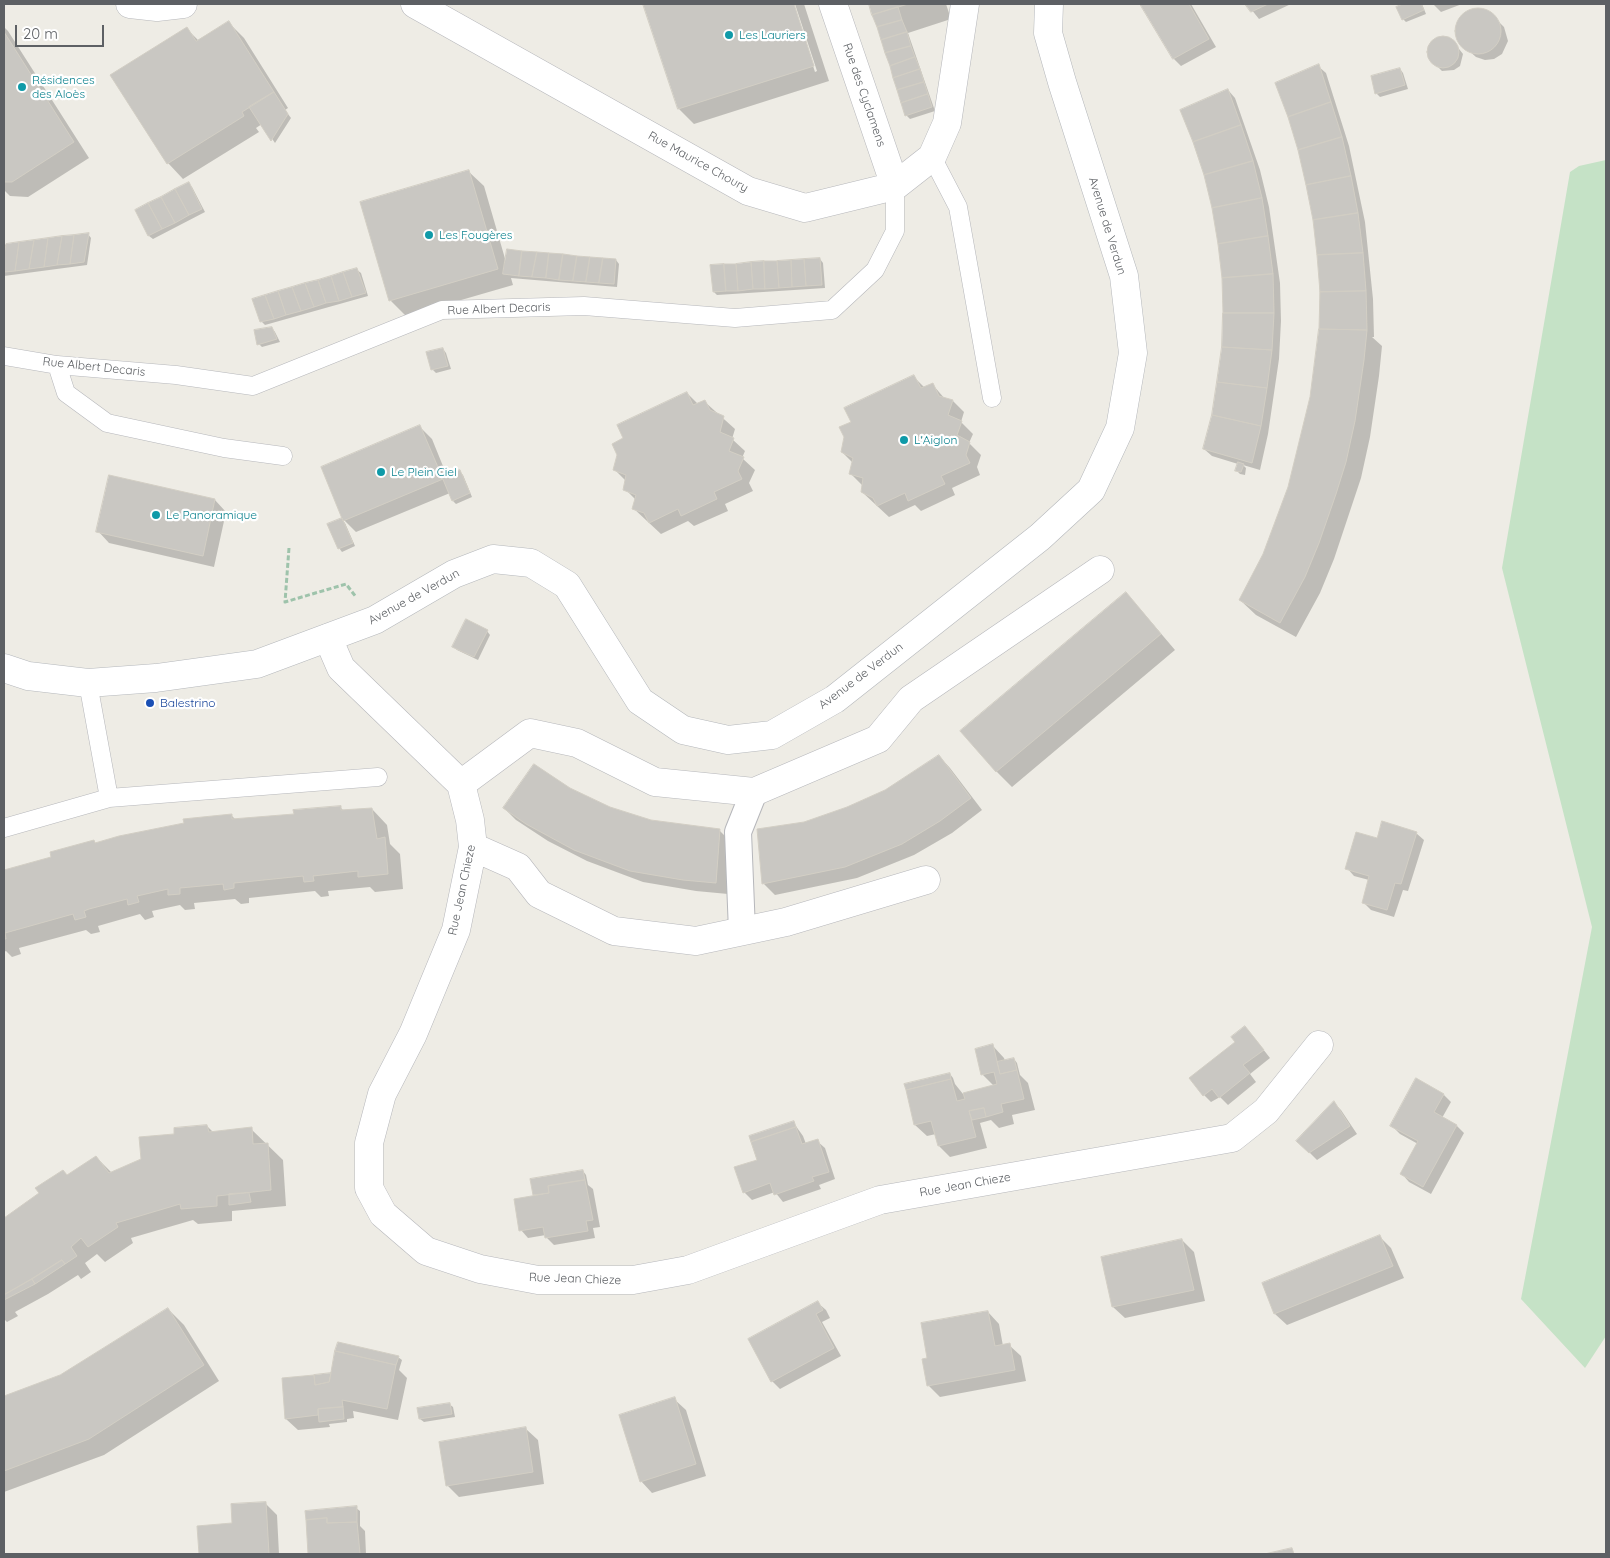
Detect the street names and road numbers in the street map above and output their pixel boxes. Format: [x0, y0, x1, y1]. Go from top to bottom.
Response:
street label: Rue des Cyclamens [839, 41, 889, 149]
street label: Rue Maurice Choury [645, 128, 751, 196]
street label: Avenue de Verdun [1085, 175, 1129, 277]
street label: Rue Albert Decaris [447, 300, 551, 318]
street label: Rue Albert Decaris [42, 354, 146, 380]
street label: Avenue de Verdun [366, 566, 462, 628]
street label: Avenue de Verdun [816, 640, 906, 712]
street label: Rue Jean Chieze [445, 843, 479, 937]
street label: Rue Jean Chieze [918, 1170, 1012, 1200]
street label: Rue Jean Chieze [529, 1270, 621, 1288]

